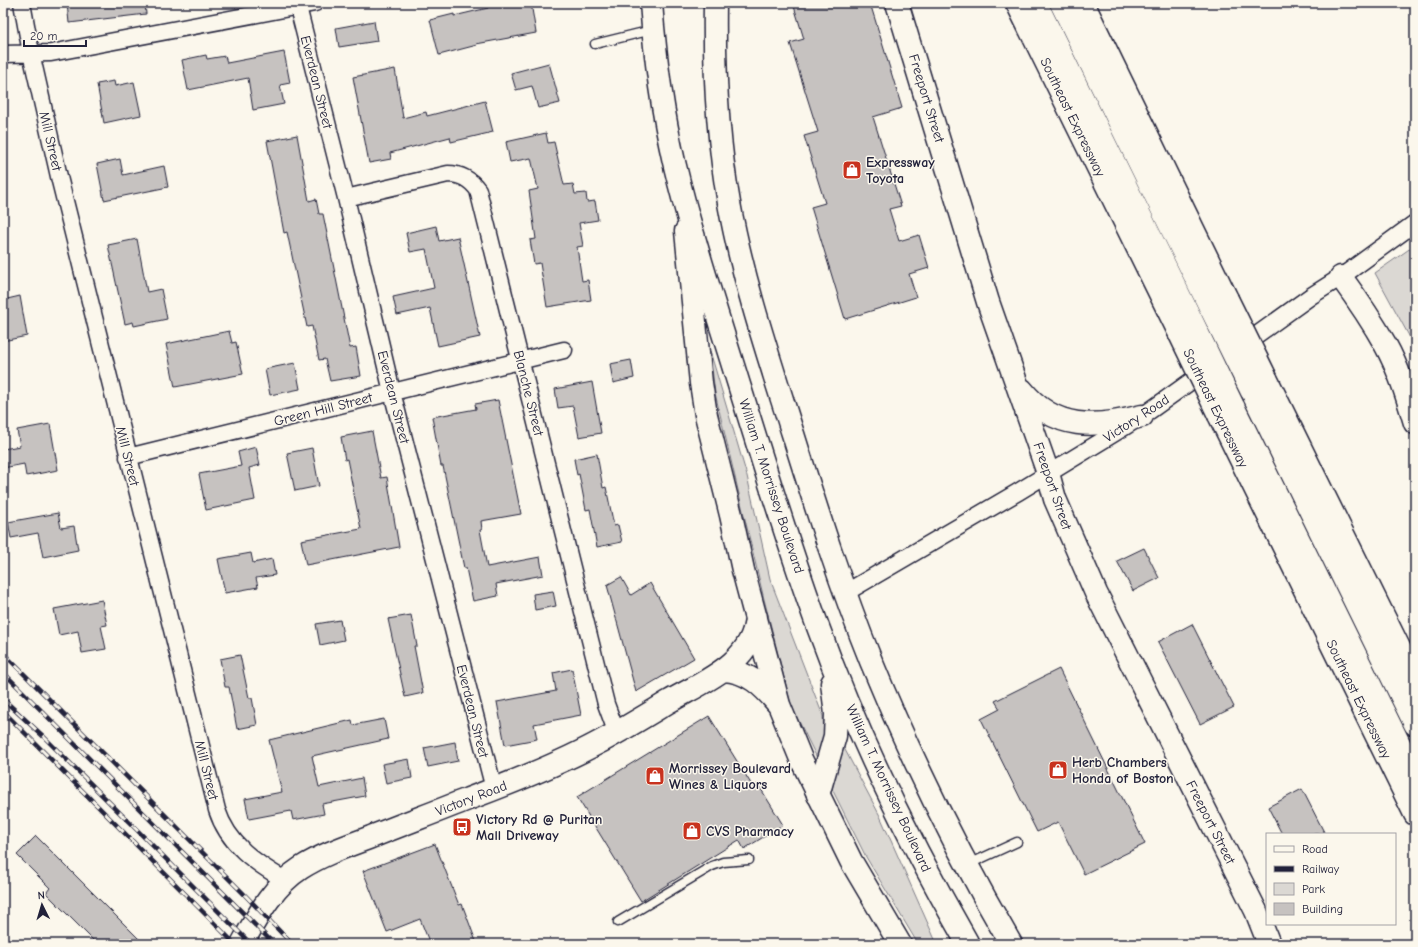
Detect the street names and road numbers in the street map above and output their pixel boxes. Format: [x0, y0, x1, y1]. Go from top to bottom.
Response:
street label: Everdean Street [297, 34, 337, 131]
street label: Freeport Street [905, 52, 948, 145]
street label: Southeast Expressway [1036, 55, 1109, 180]
street label: Mill Street [35, 110, 66, 174]
street label: Southeast Expressway [1179, 346, 1252, 471]
street label: Everdean Street [374, 349, 414, 446]
street label: Blanche Street [510, 349, 548, 439]
street label: Green Hill Street [272, 389, 375, 430]
street label: Victory Road [1100, 391, 1172, 446]
street label: William T. Morrissey Boulevard [735, 397, 808, 576]
street label: Mill Street [112, 425, 143, 489]
street label: Freeport Street [1030, 440, 1076, 533]
street label: Southeast Expressway [1322, 637, 1395, 762]
street label: Everdean Street [453, 663, 493, 760]
street label: William T. Morrissey Boulevard [842, 702, 935, 875]
street label: Mill Street [191, 739, 222, 803]
street label: Victory Road [433, 777, 509, 820]
street label: Freeport Street [1182, 778, 1239, 868]

